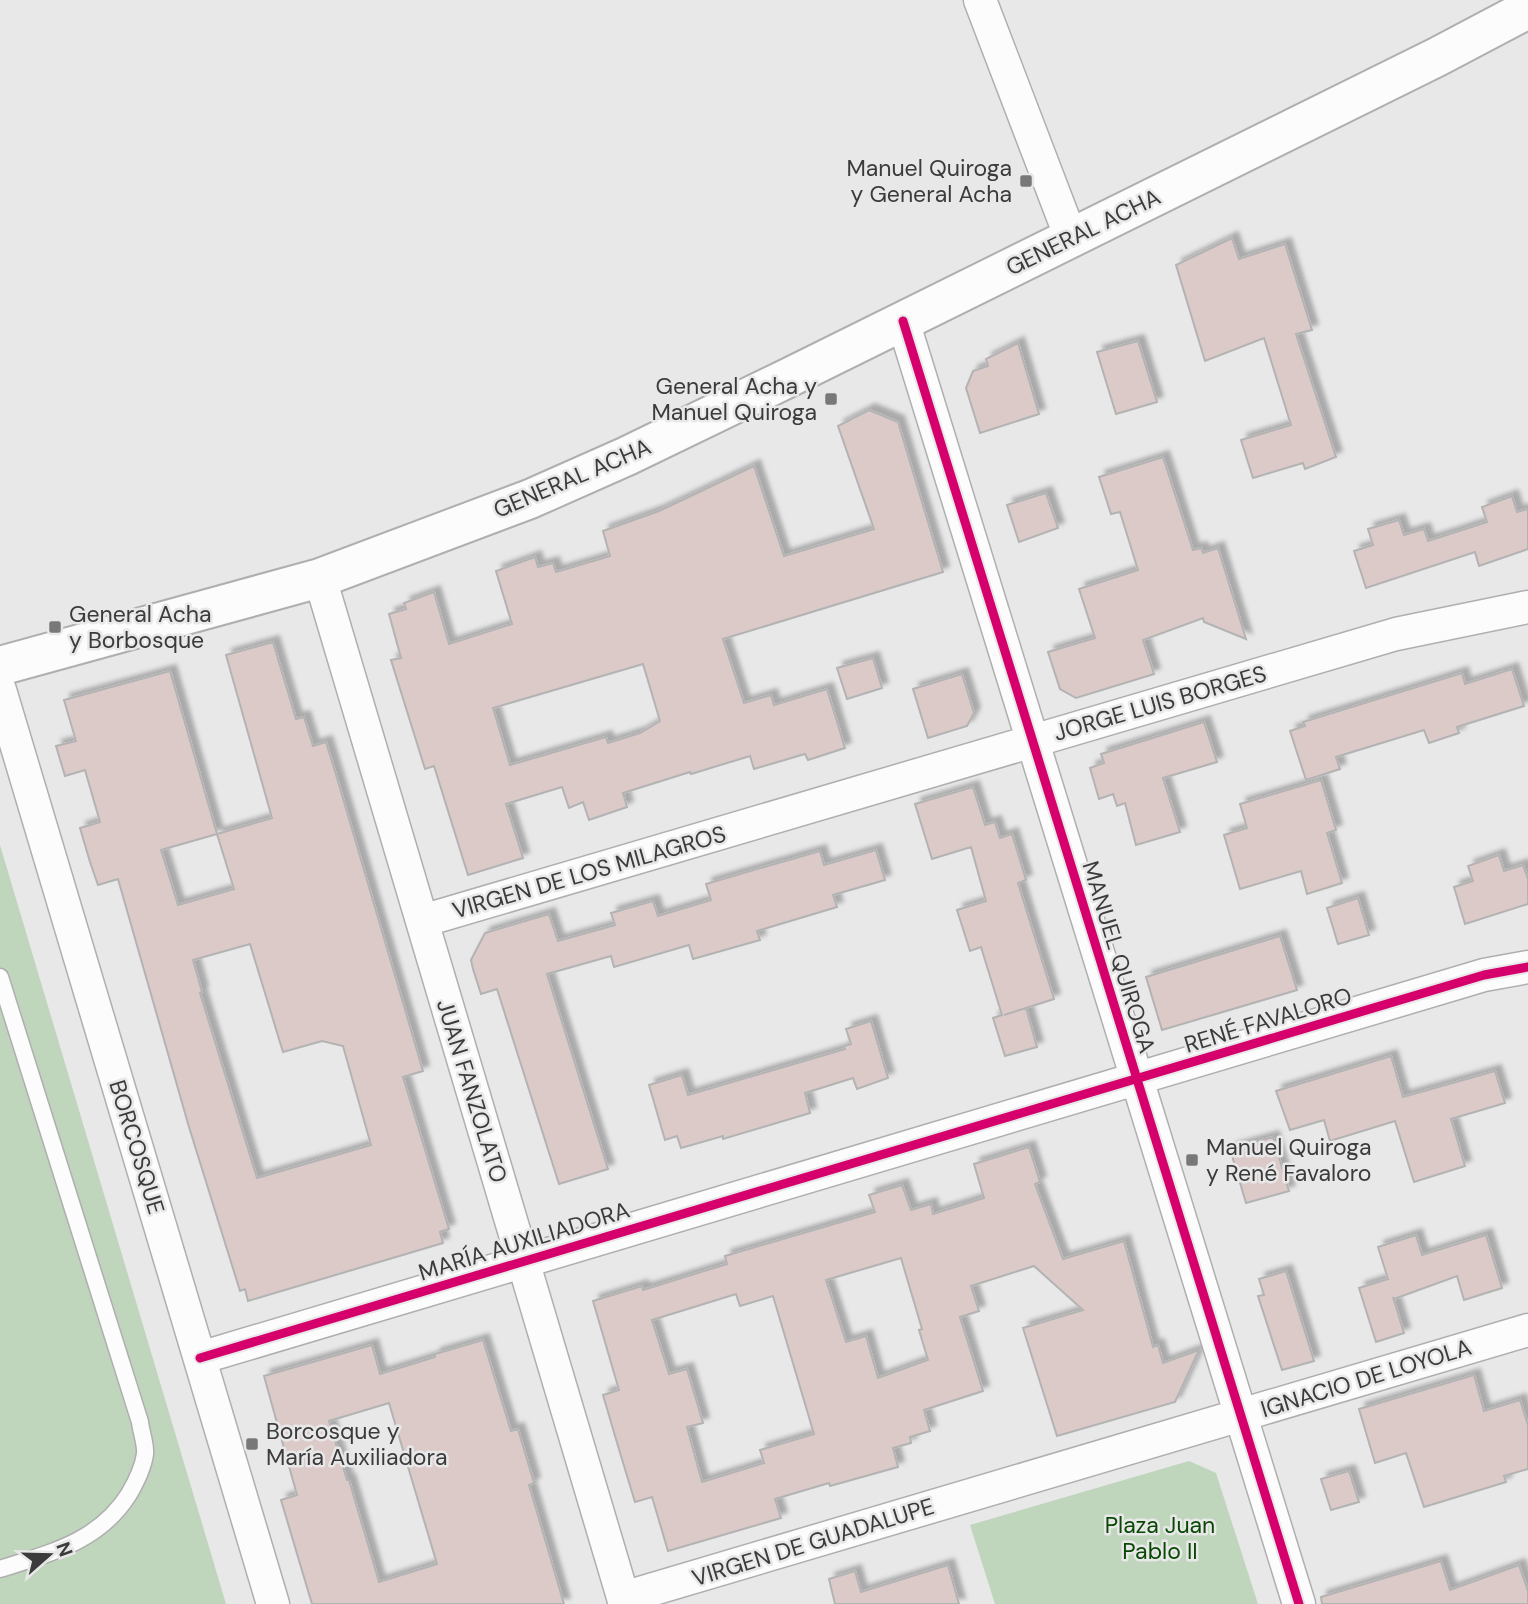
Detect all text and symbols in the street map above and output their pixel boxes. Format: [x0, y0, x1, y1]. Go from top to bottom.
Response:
place label: Manuel Quiroga y General Acha [846, 153, 1012, 209]
marker: Manuel Quiroga y General Acha [1018, 173, 1034, 189]
street label: GENERAL ACHA [1001, 182, 1165, 282]
place label: General Acha y Manuel Quiroga [651, 371, 817, 427]
marker: General Acha y Manuel Quiroga [823, 391, 839, 407]
street label: GENERAL ACHA [489, 431, 655, 525]
place label: General Acha y Borbosque [69, 599, 212, 655]
marker: General Acha y Borbosque [47, 619, 63, 635]
street label: JORGE LUIS BORGES [1050, 658, 1270, 748]
street label: VIRGEN DE LOS MILAGROS [449, 819, 729, 925]
street label: MANUEL QUIROGA [1076, 857, 1162, 1057]
street label: RENÉ FAVALORO [1181, 980, 1355, 1060]
street label: JUAN FANZOLATO [430, 996, 514, 1186]
street label: BORCOSQUE [102, 1076, 172, 1218]
place label: Manuel Quiroga y René Favaloro [1206, 1132, 1372, 1188]
marker: Manuel Quiroga y René Favaloro [1184, 1152, 1200, 1168]
street label: MARÍA AUXILIADORA [415, 1195, 633, 1287]
street label: IGNACIO DE LOYOLA [1257, 1332, 1475, 1424]
place label: Borcosque y María Auxiliadora [266, 1416, 448, 1472]
marker: Borcosque y María Auxiliadora [244, 1436, 260, 1452]
street label: VIRGEN DE GUADALUPE [688, 1491, 938, 1593]
park label: Plaza Juan Pablo II [1105, 1510, 1215, 1566]
north arrow [14, 1520, 84, 1590]
text: N [50, 1539, 79, 1560]

